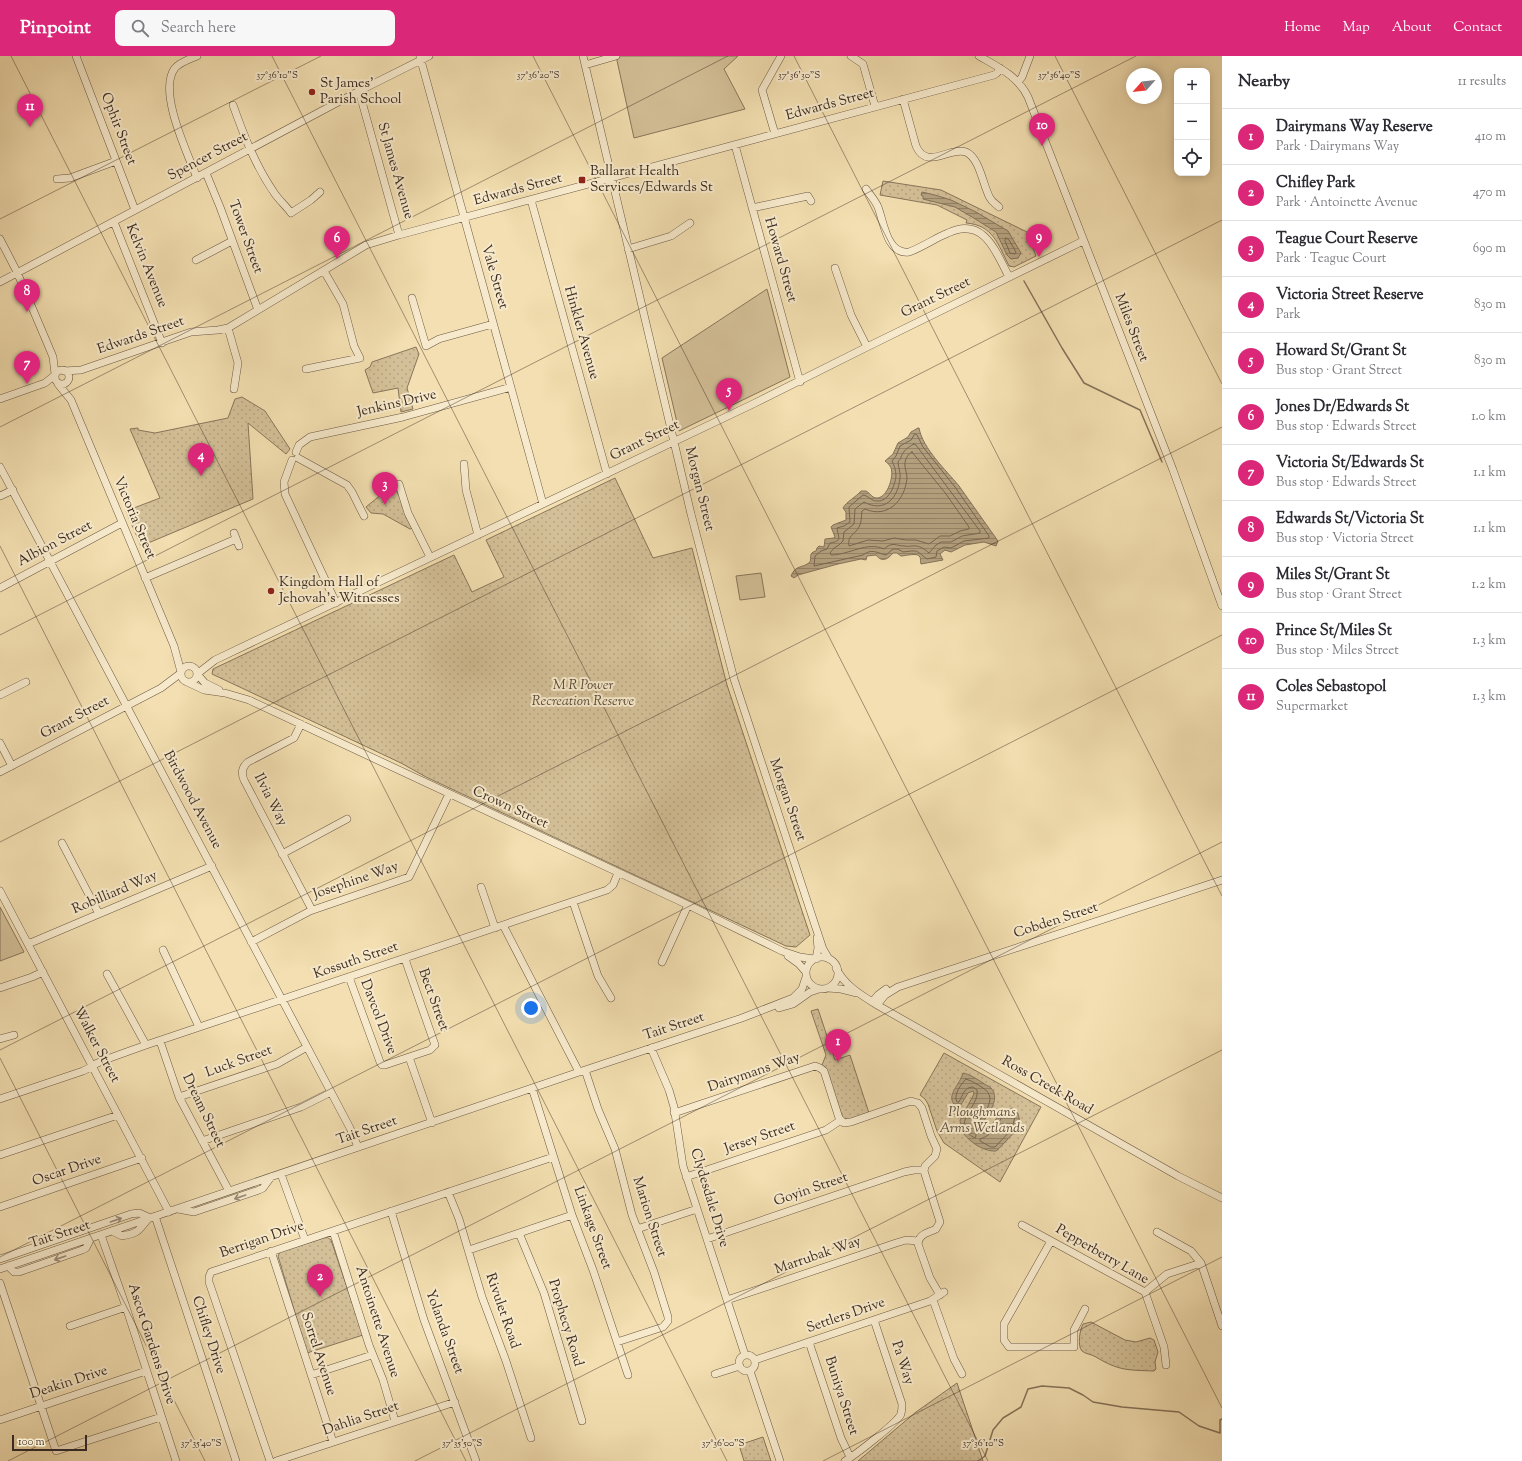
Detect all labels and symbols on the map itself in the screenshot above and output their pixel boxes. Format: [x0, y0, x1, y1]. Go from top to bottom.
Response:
text: 37°36'10"S [256, 68, 298, 83]
text: 37°36'20"S [516, 68, 560, 83]
text: 37°36'30"S [778, 68, 820, 83]
text: 37°36'40"S [1038, 68, 1080, 83]
north arrow [1126, 68, 1162, 104]
place label: St James' Parish School [320, 74, 402, 110]
street label: Edwards Street [784, 84, 877, 126]
marker: St James' Parish School [307, 87, 317, 97]
street label: Ophir Street [95, 90, 141, 168]
pin: 11 [17, 94, 43, 127]
pin: 10 [1029, 113, 1055, 146]
street label: St James Avenue [372, 120, 418, 222]
street label: Spencer Street [164, 127, 252, 186]
place label: Ballarat Health Services/Edwards St [590, 162, 713, 198]
street label: Edwards Street [472, 169, 565, 211]
marker: Ballarat Health Services/Edwards St [577, 175, 587, 185]
street label: Tower Street [222, 197, 268, 277]
street label: Howard Street [758, 215, 802, 305]
street label: Kelvin Avenue [120, 221, 172, 311]
pin: 9 [1026, 224, 1052, 257]
pin: 6 [324, 226, 350, 259]
street label: Vale Street [475, 242, 513, 312]
street label: Grant Street [898, 272, 974, 323]
pin: 8 [14, 279, 40, 312]
street label: Hinkler Avenue [558, 284, 604, 382]
street label: Miles Street [1109, 291, 1153, 365]
street label: Edwards Street [95, 312, 187, 360]
pin: 7 [14, 351, 40, 384]
pin: 5 [716, 378, 742, 411]
street label: Jenkins Drive [354, 385, 439, 423]
street label: Grant Street [607, 415, 683, 466]
pin: 4 [188, 443, 214, 476]
street label: Morgan Street [679, 445, 719, 533]
pin: 3 [372, 472, 398, 505]
street label: Victoria Street [108, 474, 160, 563]
street label: Albion Street [14, 516, 96, 572]
place label: Kingdom Hall of Jehovah's Witnesses [278, 573, 400, 609]
marker: Kingdom Hall of Jehovah's Witnesses [266, 586, 276, 596]
park label: M R Power Recreation Reserve [532, 676, 635, 712]
street label: Grant Street [37, 691, 113, 744]
street label: Birdwood Avenue [158, 747, 226, 853]
street label: Morgan Street [764, 756, 811, 844]
street label: Ilvia Way [248, 770, 292, 830]
street label: Crown Street [469, 782, 551, 834]
street label: Josephine Way [310, 857, 401, 905]
street label: Robilliard Way [69, 866, 161, 920]
street label: Cobden Street [1011, 898, 1101, 944]
street label: Kossuth Street [311, 937, 401, 985]
street label: Bect Street [412, 966, 454, 1034]
street label: Davcol Drive [355, 977, 401, 1057]
your location [521, 998, 541, 1018]
street label: Walker Street [68, 1003, 125, 1087]
street label: Tait Street [641, 1008, 707, 1046]
pin: 1 [825, 1029, 851, 1062]
street label: Luck Street [203, 1041, 275, 1083]
street label: Dairymans Way [705, 1048, 803, 1098]
street label: Ross Creek Road [998, 1052, 1097, 1120]
street label: Dream Street [176, 1071, 230, 1152]
park label: Ploughmans Arms Wetlands [939, 1103, 1025, 1139]
street label: Tait Street [334, 1111, 400, 1151]
street label: Jersey Street [721, 1116, 798, 1160]
street label: Clydesdale Drive [684, 1146, 734, 1250]
street label: Oscar Drive [30, 1150, 104, 1192]
street label: Goyin Street [771, 1168, 851, 1212]
street label: Marion Street [627, 1174, 671, 1260]
street label: Linkage Street [568, 1184, 616, 1272]
one-way arrow [233, 1194, 246, 1201]
one-way arrow [110, 1215, 122, 1223]
street label: Tait Street [27, 1216, 93, 1254]
street label: Berrigan Drive [217, 1216, 307, 1264]
street label: Pepperberry Lane [1052, 1220, 1152, 1290]
street label: Marrubak Way [772, 1232, 864, 1280]
one-way arrow [53, 1255, 66, 1262]
pin: 2 [307, 1264, 333, 1297]
street label: Antoinette Avenue [350, 1264, 404, 1380]
street label: Rivulet Road [480, 1270, 524, 1352]
street label: Prophecy Road [542, 1277, 588, 1369]
street label: Ascot Gardens Drive [122, 1281, 180, 1407]
street label: Yolanda Street [420, 1287, 469, 1377]
street label: Chifley Drive [186, 1293, 230, 1377]
street label: Settlers Drive [804, 1293, 888, 1339]
street label: Sorrel Avenue [295, 1310, 341, 1398]
street label: Pa Way [886, 1338, 918, 1388]
street label: Buniya Street [819, 1354, 863, 1438]
street label: Deakin Drive [28, 1361, 110, 1405]
street label: Dahlia Street [320, 1397, 402, 1441]
scale bar [12, 1433, 87, 1452]
text: 37°35'40"S [181, 1436, 222, 1451]
text: 37°35'50"S [442, 1436, 482, 1451]
text: 37°36'00"S [701, 1436, 745, 1451]
text: 37°36'10"S [962, 1436, 1004, 1451]

